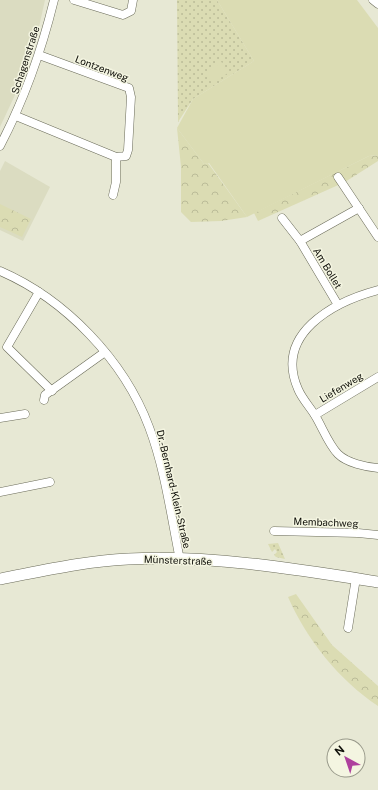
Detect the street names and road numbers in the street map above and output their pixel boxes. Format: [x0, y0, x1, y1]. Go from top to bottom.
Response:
street label: Schagenstraße [8, 24, 42, 95]
street label: Lontzenweg [74, 52, 130, 84]
street label: Am Bollet [311, 245, 345, 291]
street label: Liefenweg [317, 369, 365, 405]
street label: Dr.-Bernhard-Klein-Straße [154, 428, 194, 550]
street label: Membachweg [293, 515, 359, 529]
street label: Münsterstraße [144, 553, 213, 567]

